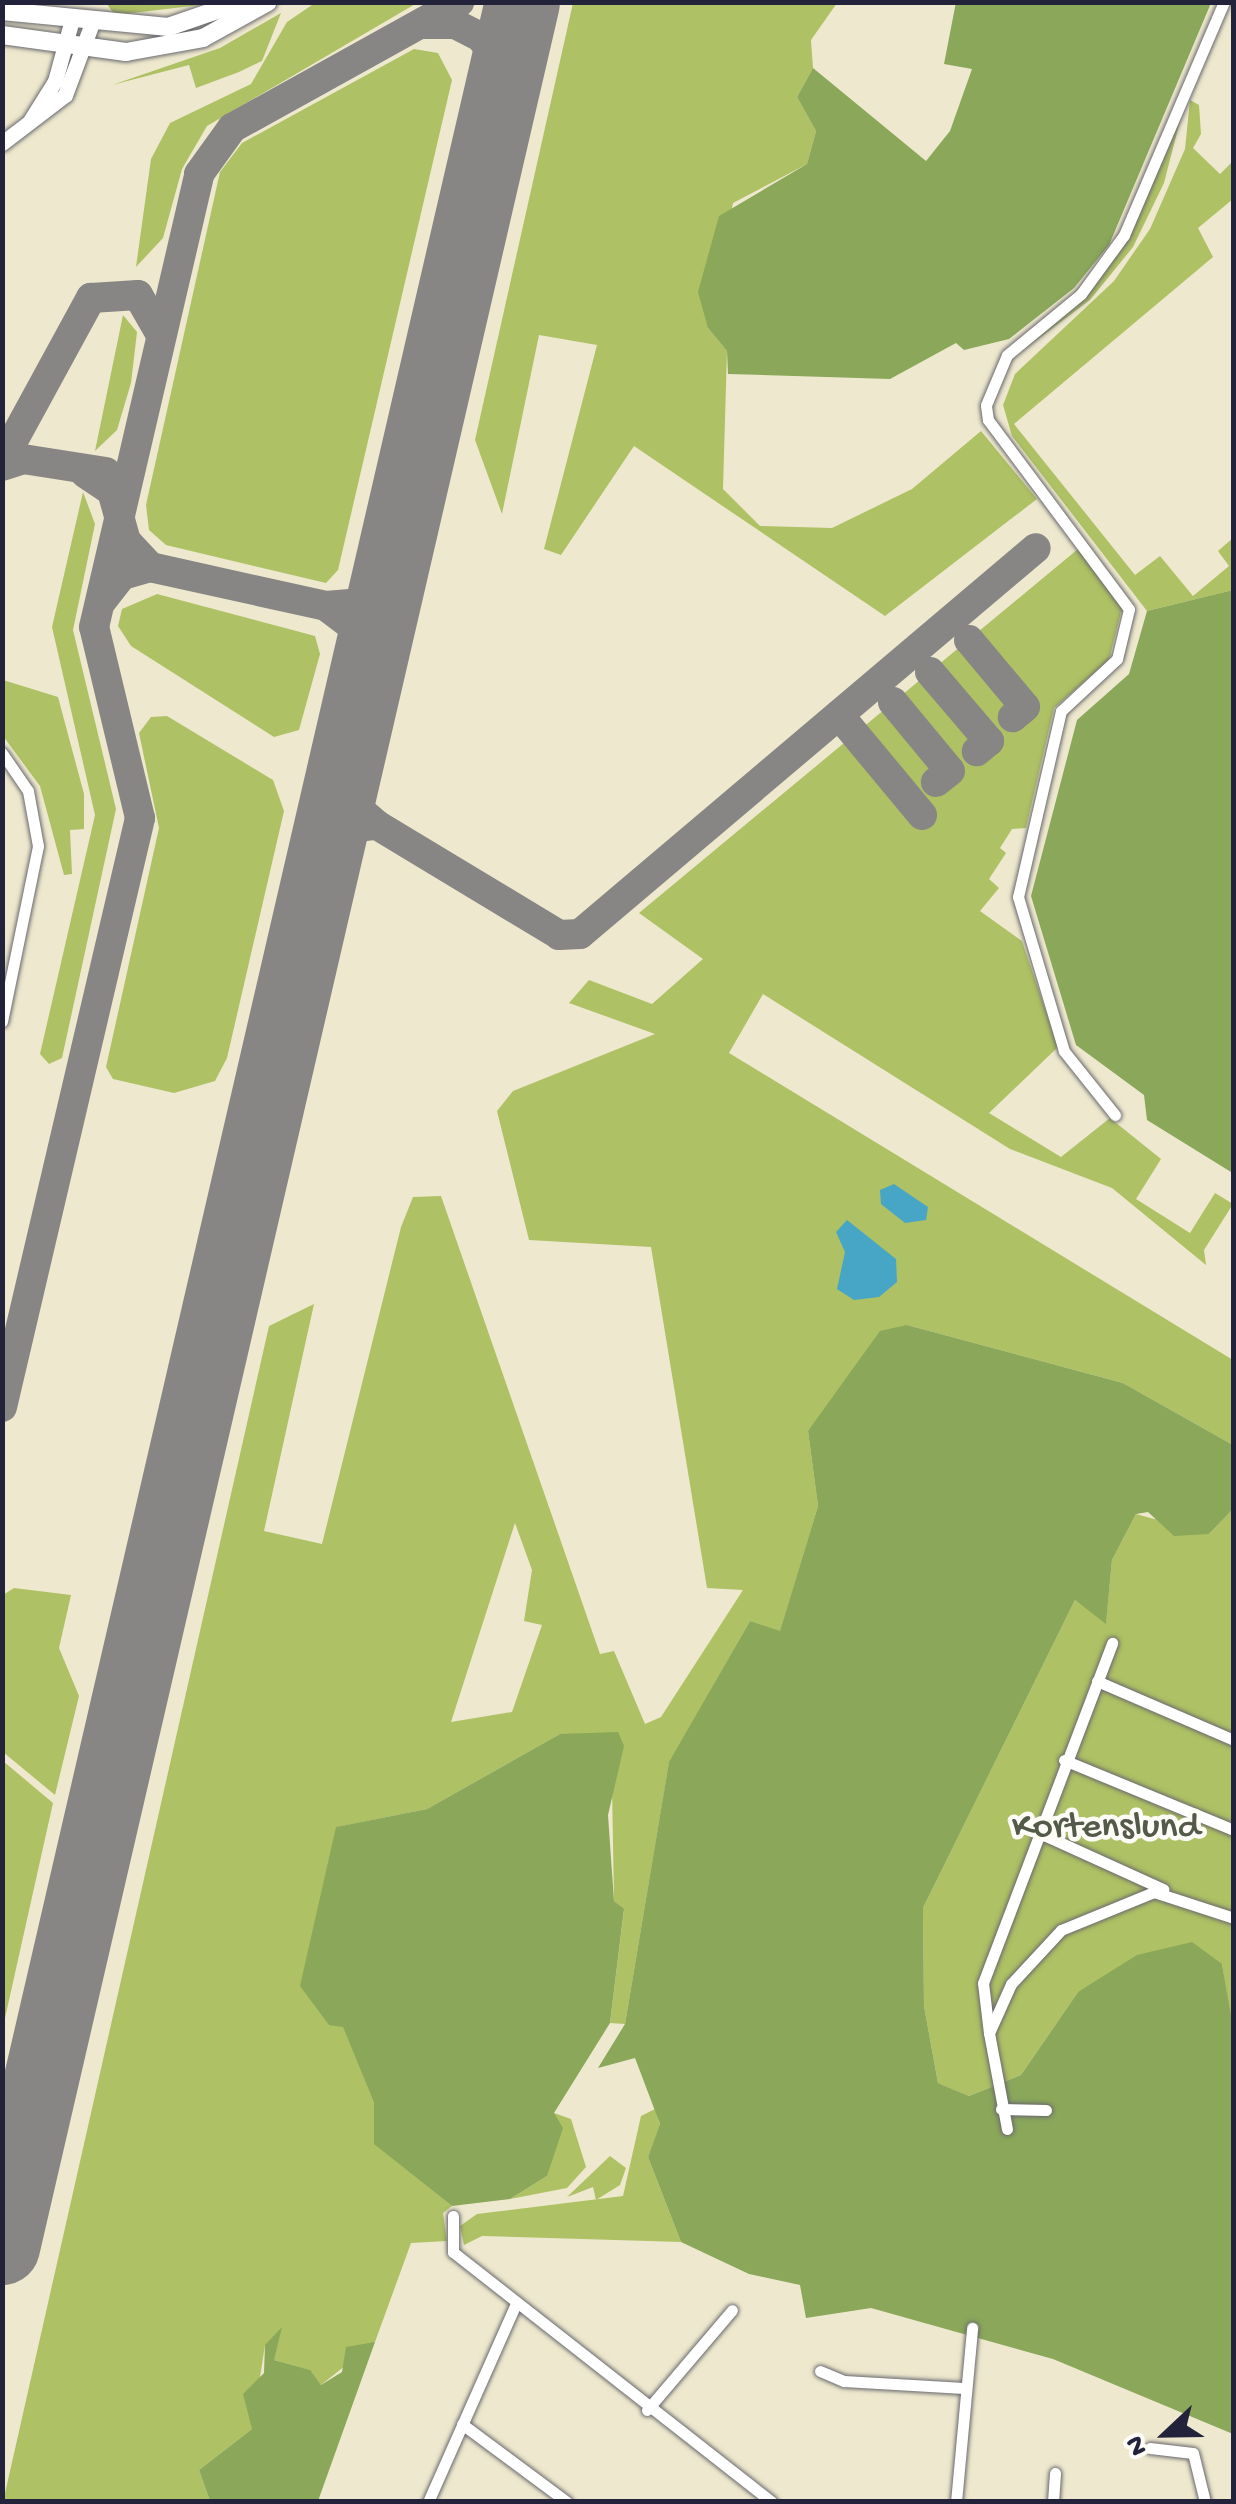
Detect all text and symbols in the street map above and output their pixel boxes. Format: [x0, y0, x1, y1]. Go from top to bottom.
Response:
park label: Kortenslund [1012, 1806, 1200, 1852]
north arrow [1116, 2384, 1216, 2484]
text: N [1119, 2431, 1156, 2460]

